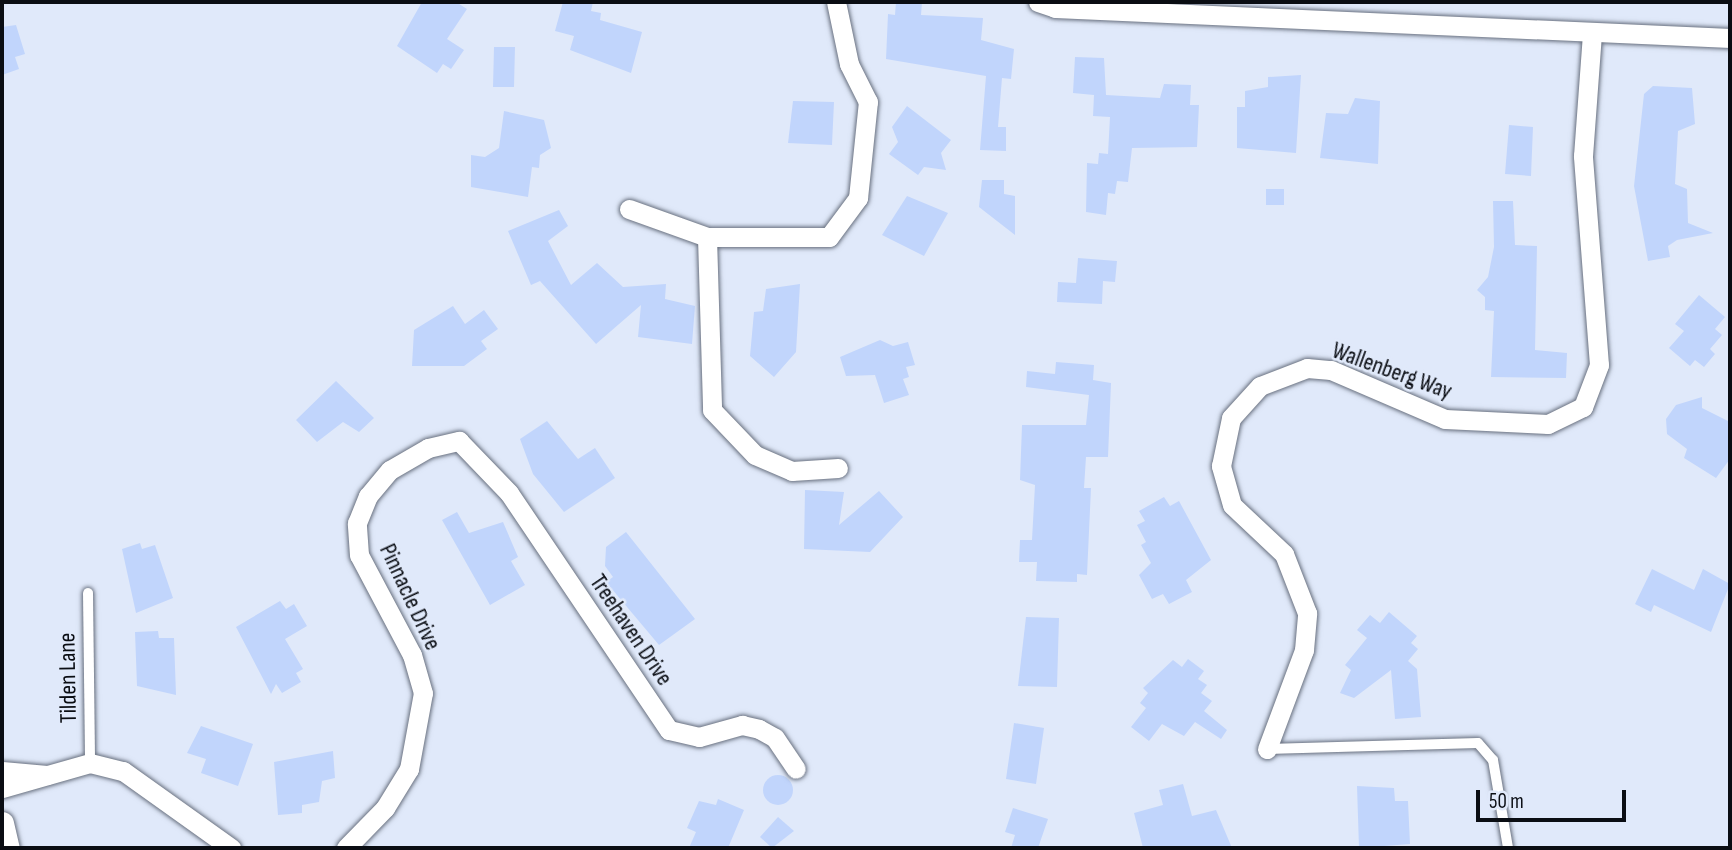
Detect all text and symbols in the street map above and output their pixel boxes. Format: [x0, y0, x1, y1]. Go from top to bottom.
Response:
street label: Wallenberg Way [1328, 336, 1456, 406]
street label: Pinnacle Drive [373, 539, 447, 655]
street label: Treehaven Drive [583, 569, 679, 691]
street label: Tilden Lane [53, 633, 83, 723]
scale bar [1480, 776, 1630, 820]
text: 50 m [1489, 789, 1524, 814]

